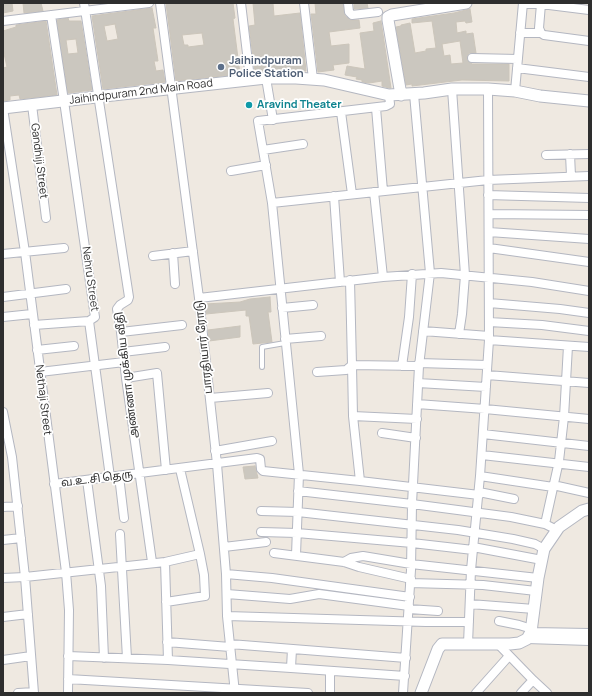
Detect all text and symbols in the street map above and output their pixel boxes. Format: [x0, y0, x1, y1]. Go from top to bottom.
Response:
place label: Jaihindpuram Police Station [229, 54, 304, 80]
marker: Jaihindpuram Police Station [216, 62, 226, 72]
street label: Jaihindpuram 2nd Main Road [68, 77, 214, 107]
place label: Aravind Theater [257, 98, 342, 112]
marker: Aravind Theater [244, 100, 254, 110]
street label: Gandhiji Street [28, 123, 50, 199]
street label: Nehru Street [79, 246, 101, 312]
street label: பாரதியார் ரோடு [193, 300, 215, 394]
street label: அண்ணா முக்கிய வீதி [113, 311, 141, 439]
street label: Nethaji Street [32, 364, 54, 436]
street label: வ.உ.சி தெரு [60, 468, 134, 490]

